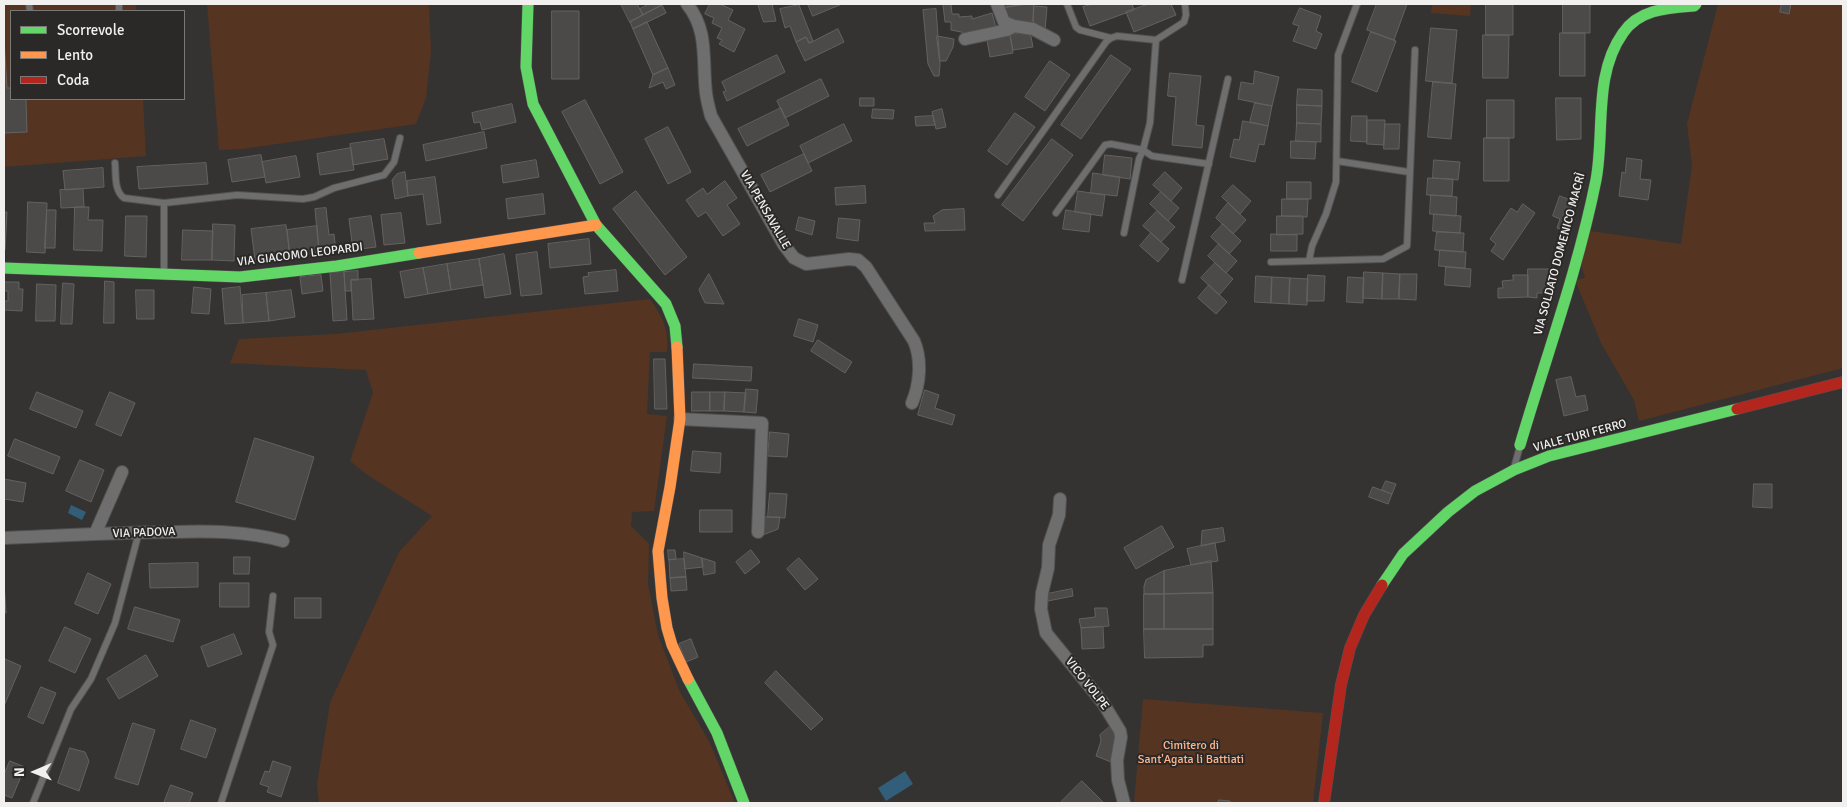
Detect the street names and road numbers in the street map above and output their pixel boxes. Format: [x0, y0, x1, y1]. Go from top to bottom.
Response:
street label: VIA PENSAVALLE [737, 168, 793, 252]
street label: VIA SOLDATO DOMENICO MACRÌ [1531, 171, 1589, 337]
street label: VIA GIACOMO LEOPARDI [236, 240, 364, 270]
street label: VIALE TURI FERRO [1532, 417, 1628, 455]
street label: VIA PADOVA [112, 525, 176, 541]
street label: VICO VOLPE [1062, 655, 1112, 713]

